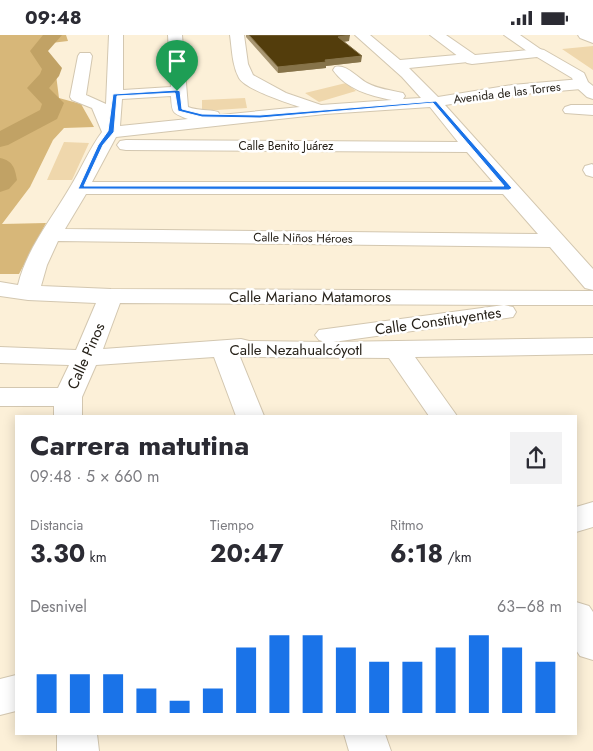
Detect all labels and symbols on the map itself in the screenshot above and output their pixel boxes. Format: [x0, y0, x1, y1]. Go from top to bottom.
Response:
pin [156, 40, 198, 91]
street label: Avenida de las Torres [452, 77, 562, 109]
street label: Calle Benito Juárez [238, 137, 334, 155]
street label: Calle Niños Héroes [253, 228, 353, 248]
street label: Calle Mariano Matamoros [229, 286, 391, 308]
street label: Calle Constituyentes [373, 301, 503, 341]
street label: Calle Pinos [62, 319, 110, 393]
street label: Calle Nezahualcóyotl [229, 339, 363, 361]

